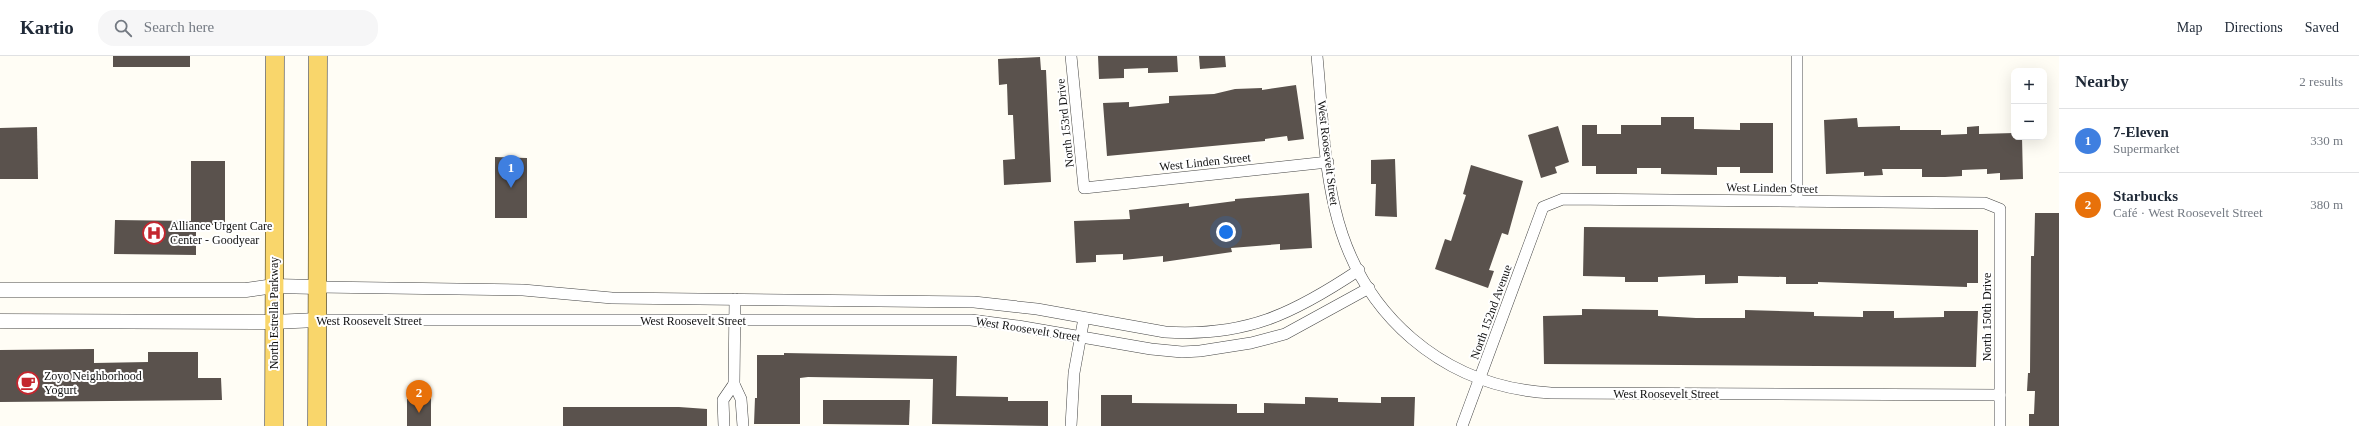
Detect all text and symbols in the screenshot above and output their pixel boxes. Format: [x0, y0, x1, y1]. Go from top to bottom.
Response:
search box [98, 10, 378, 46]
text: Kartio [20, 17, 74, 38]
icon: search [112, 17, 134, 39]
text: Search here [144, 19, 214, 35]
text: Map [2177, 20, 2202, 35]
text: Directions [2224, 20, 2283, 35]
text: Saved [2305, 20, 2339, 35]
map controls [2011, 68, 2047, 140]
button: + [2011, 68, 2047, 104]
text: Nearby [2075, 72, 2129, 91]
text: 2 results [2299, 74, 2343, 89]
street label: North 153rd Drive [1053, 78, 1077, 168]
street label: West Roosevelt Street [1315, 100, 1341, 207]
button: − [2011, 104, 2047, 140]
text: 7-Eleven [2113, 124, 2169, 140]
text: 1 [2085, 133, 2091, 148]
text: 330 m [2310, 133, 2343, 148]
text: Supermarket [2113, 141, 2179, 156]
street label: West Linden Street [1159, 150, 1252, 174]
pin: 1 [498, 155, 524, 188]
street label: West Linden Street [1726, 180, 1819, 196]
text: Starbucks [2113, 188, 2178, 204]
text: 2 [2085, 197, 2091, 212]
text: 380 m [2310, 197, 2343, 212]
text: Café · West Roosevelt Street [2113, 205, 2263, 220]
place label: Alliance Urgent Care Center - Goodyear [170, 219, 272, 247]
hospital icon: Alliance Urgent Care Center - Goodyear [141, 220, 167, 246]
your location [1216, 222, 1236, 242]
street label: North Estrella Parkway [267, 257, 281, 369]
street label: North 152nd Avenue [1467, 263, 1515, 361]
street label: North 150th Drive [1980, 273, 1994, 361]
street label: West Roosevelt Street [316, 314, 423, 328]
street label: West Roosevelt Street [640, 314, 747, 328]
street label: West Roosevelt Street [975, 314, 1082, 344]
place label: Zoyo Neighborhood Yogurt [44, 369, 142, 397]
cafe icon: Zoyo Neighborhood Yogurt [15, 370, 41, 396]
pin: 2 [406, 380, 432, 413]
street label: West Roosevelt Street [1613, 387, 1720, 401]

